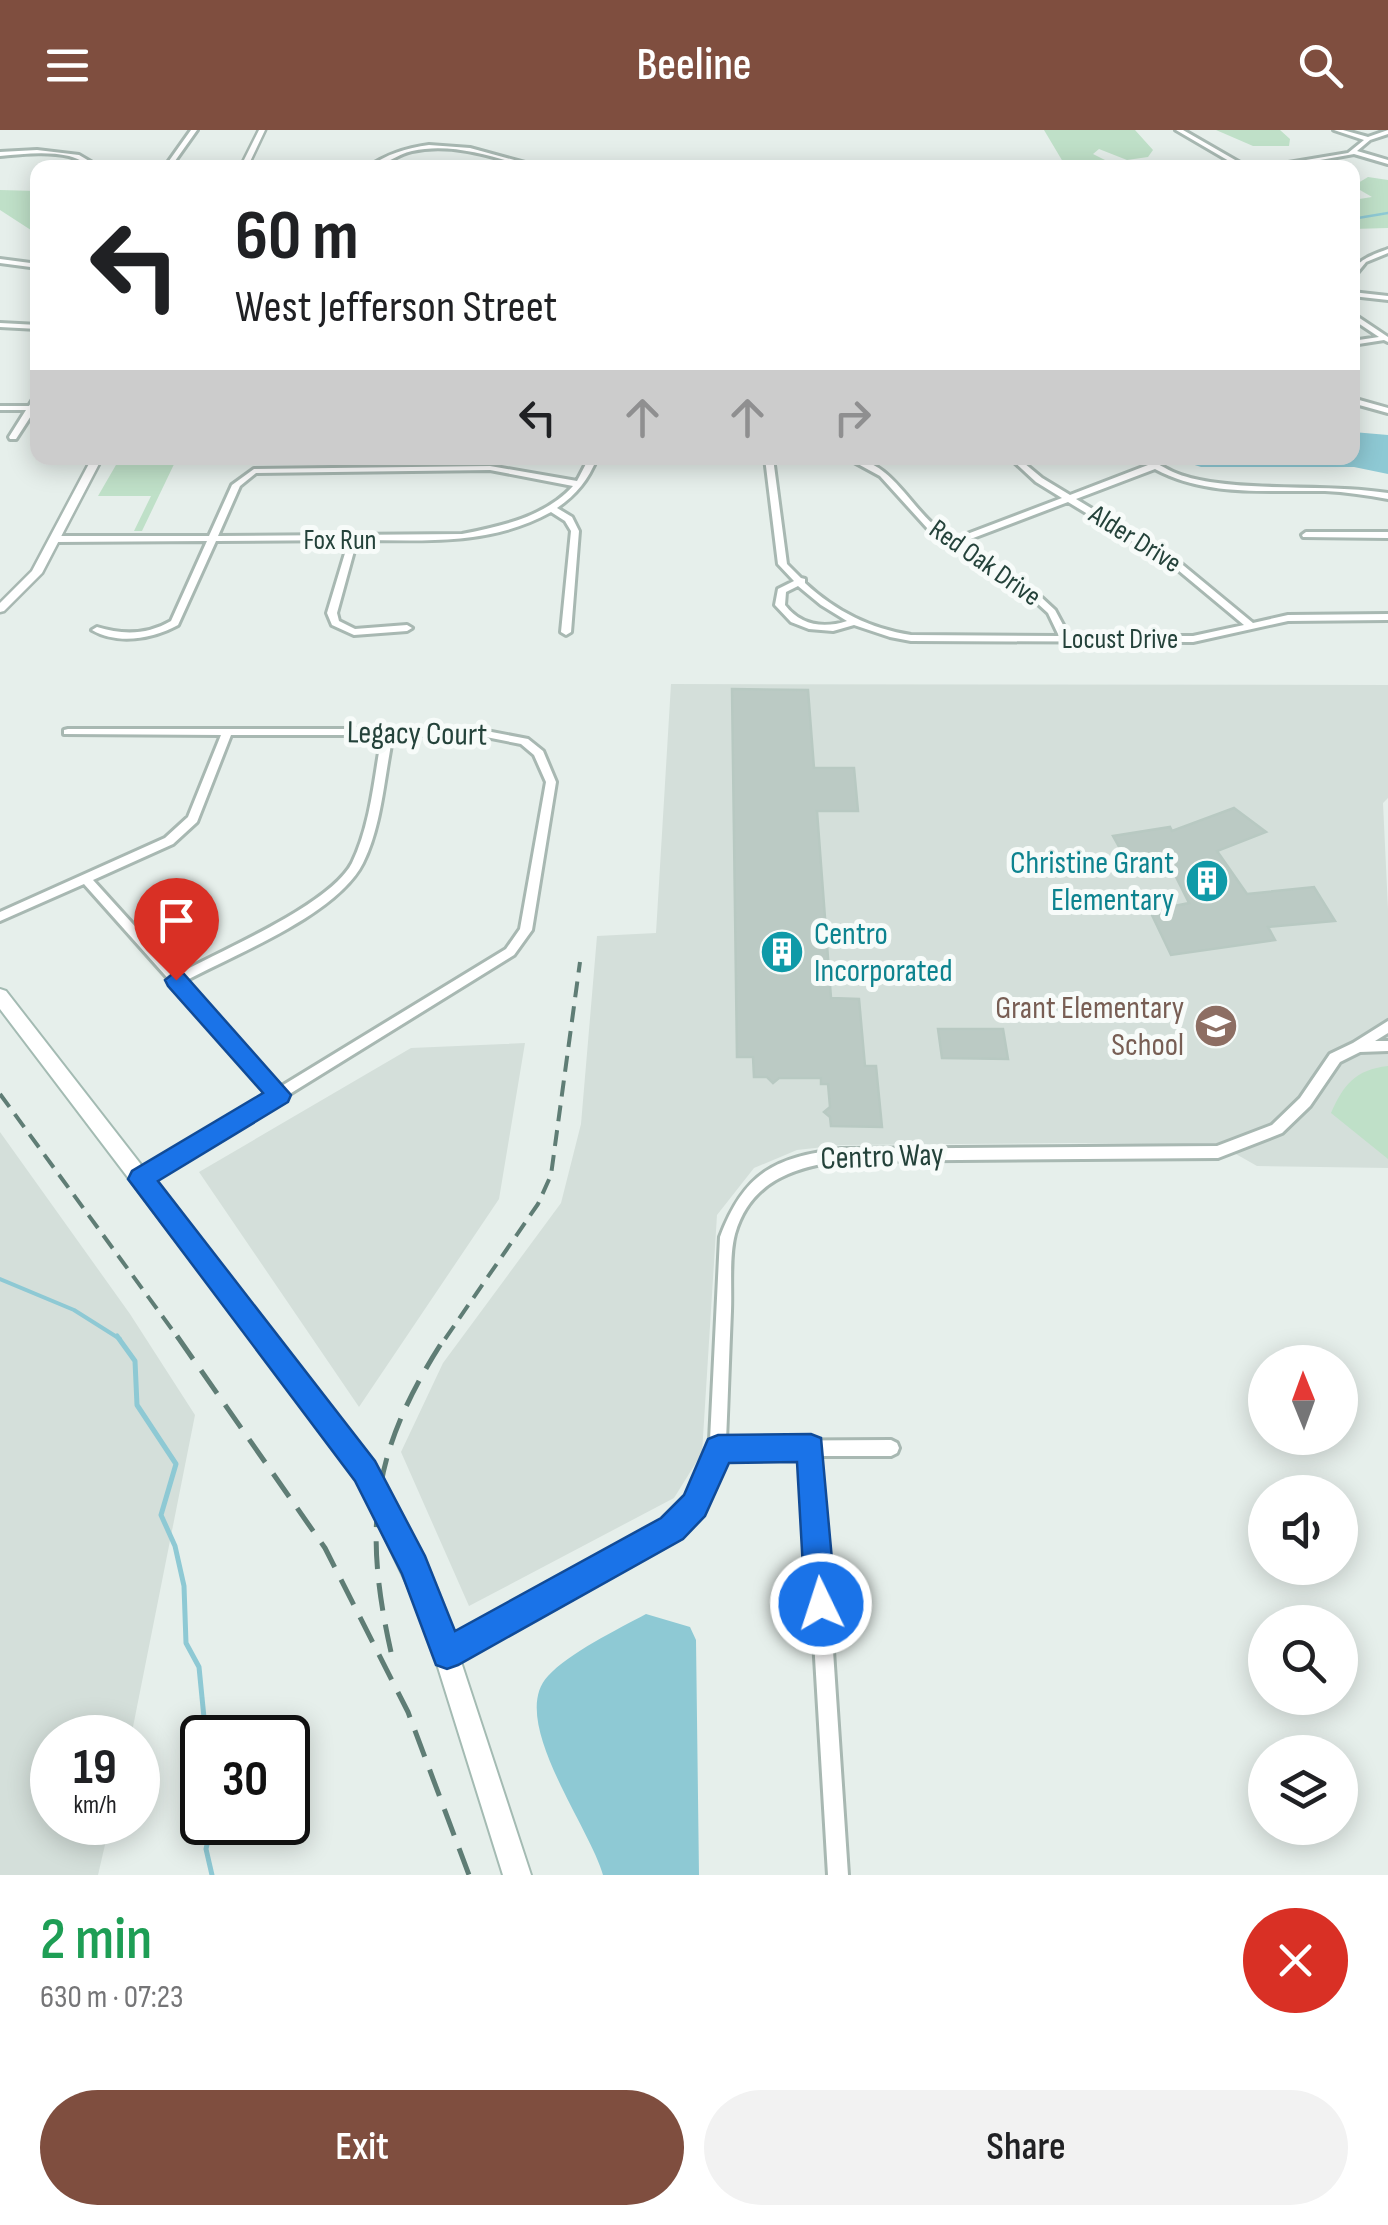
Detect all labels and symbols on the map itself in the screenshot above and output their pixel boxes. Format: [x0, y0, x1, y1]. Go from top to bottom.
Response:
street label: Alder Drive [1082, 497, 1187, 580]
street label: Red Oak Drive [923, 513, 1047, 613]
street label: Fox Run [303, 524, 377, 557]
street label: Locust Drive [1062, 623, 1178, 656]
street label: Legacy Court [347, 713, 487, 755]
place label: Christine Grant Elementary [1010, 844, 1174, 920]
building icon: Christine Grant Elementary [1184, 858, 1230, 904]
pin [134, 878, 219, 981]
place label: Centro Incorporated [814, 915, 953, 991]
building icon: Centro Incorporated [759, 929, 805, 975]
place label: Grant Elementary School [995, 989, 1184, 1065]
school or university icon: Grant Elementary School [1193, 1003, 1239, 1049]
street label: Centro Way [820, 1135, 944, 1179]
north arrow [1248, 1345, 1358, 1455]
position arrow [769, 1552, 873, 1656]
speed limit sign: 30 [180, 1715, 310, 1845]

